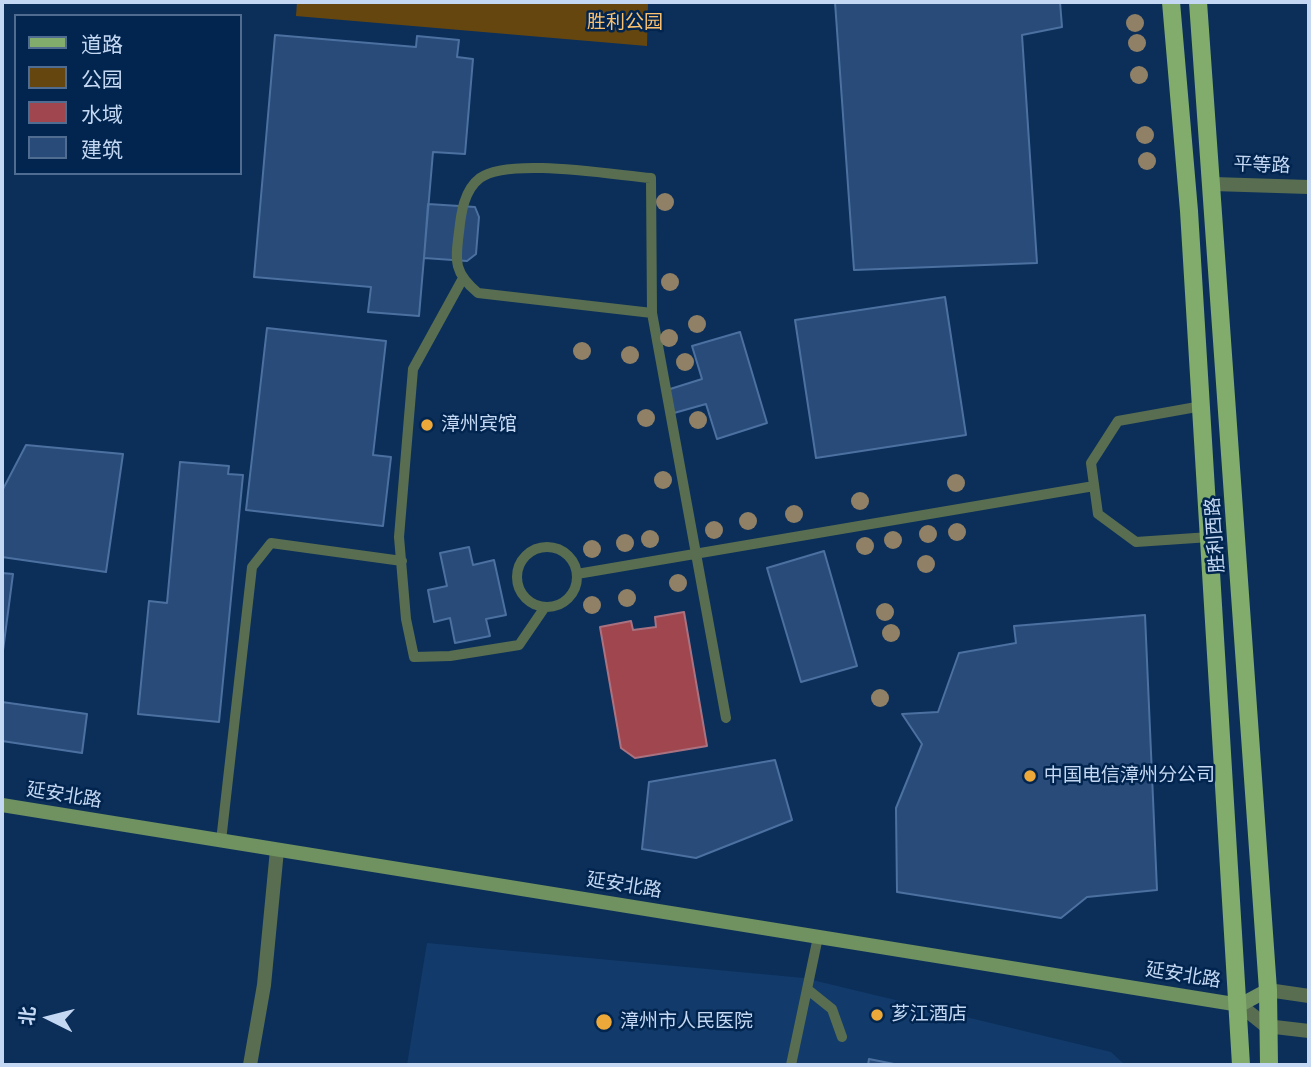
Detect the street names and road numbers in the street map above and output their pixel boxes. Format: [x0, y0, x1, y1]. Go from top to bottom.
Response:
street label: 平等路 [1233, 154, 1291, 178]
street label: 胜利西路 [1202, 496, 1230, 574]
street label: 延安北路 [25, 779, 103, 813]
street label: 延安北路 [585, 869, 663, 903]
street label: 延安北路 [1144, 959, 1222, 993]

